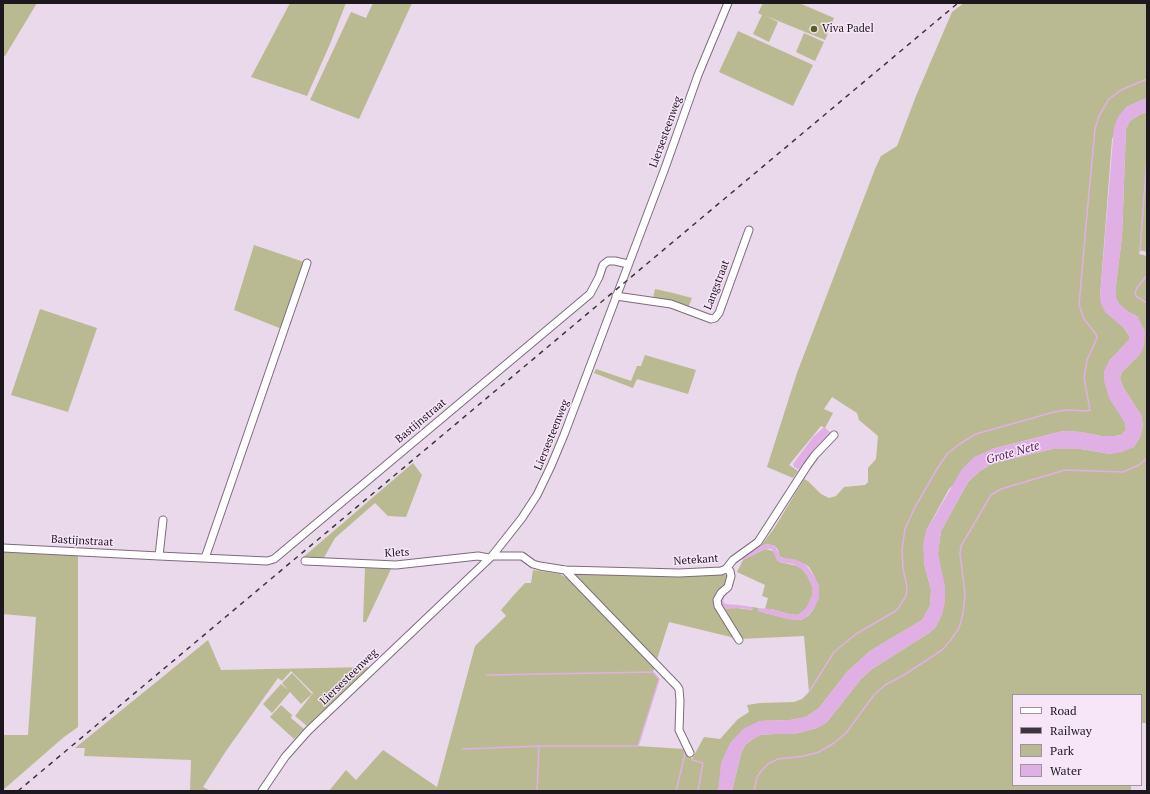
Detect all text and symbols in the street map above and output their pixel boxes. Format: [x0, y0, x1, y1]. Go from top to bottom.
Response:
place label: Viva Padel [822, 22, 874, 36]
marker: Viva Padel [809, 24, 819, 34]
street label: Liersesteenweg [647, 94, 685, 170]
street label: Langstraat [701, 258, 733, 312]
street label: Bastijnstraat [393, 396, 449, 446]
street label: Liersesteenweg [532, 398, 572, 472]
water label: Grote Nete [985, 439, 1041, 467]
street label: Bastijnstraat [50, 533, 114, 549]
street label: Klets [384, 546, 410, 560]
street label: Netekant [673, 552, 719, 568]
street label: Liersesteenweg [317, 646, 381, 708]
legend [1012, 694, 1142, 786]
text: Road [1050, 703, 1077, 718]
text: Railway [1050, 723, 1092, 738]
text: Park [1050, 743, 1074, 758]
text: Water [1050, 763, 1082, 778]

